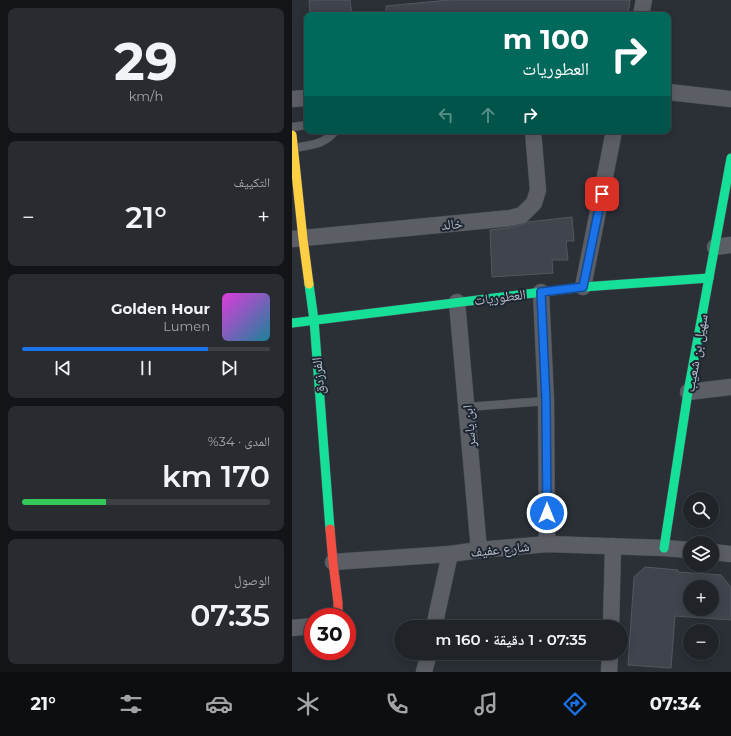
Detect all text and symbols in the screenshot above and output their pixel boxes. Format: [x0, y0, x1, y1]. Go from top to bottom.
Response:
text: 100 m [503, 22, 589, 56]
icon: right [603, 28, 655, 80]
text: 29 [114, 30, 178, 93]
text: العطوريات [522, 58, 589, 80]
text: km/h [129, 88, 163, 104]
icon: left [435, 104, 457, 126]
icon: ahead [477, 104, 499, 126]
icon: right [519, 104, 541, 126]
text: التكييف [234, 174, 270, 190]
pin [585, 177, 619, 211]
icon: arrive [591, 183, 613, 205]
text: 21° [125, 199, 167, 236]
text: − [22, 204, 35, 231]
text: + [257, 204, 270, 231]
street label: خالد [440, 214, 464, 234]
street label: العطوريات [473, 285, 527, 309]
text: Golden Hour [111, 299, 210, 318]
street label: سهيل بن شعيب [680, 313, 712, 393]
text: Lumen [163, 318, 210, 334]
street label: الفرزدق [307, 356, 329, 396]
icon: previous [52, 357, 74, 379]
icon: pause [135, 357, 157, 379]
icon: next [218, 357, 240, 379]
street label: ابن ياسر [458, 404, 480, 449]
text: المدى · 34% [208, 433, 270, 449]
text: 170 km [162, 458, 270, 495]
position arrow [526, 492, 568, 534]
map controls [683, 492, 719, 660]
button: search [683, 492, 719, 528]
button: layers [683, 536, 719, 572]
street label: شارع عفيف [470, 537, 531, 562]
text: الوصول [234, 572, 270, 588]
button: + [683, 580, 719, 616]
text: 07:35 [190, 597, 270, 634]
speed limit sign: 30 [304, 608, 356, 660]
button: − [683, 624, 719, 660]
text: 07:35 · 1 دقيقة · 160 m [435, 630, 587, 649]
icon: filters [117, 690, 145, 718]
icon: car [205, 690, 233, 718]
icon: climate [294, 690, 322, 718]
icon: phone [383, 690, 411, 718]
icon: music [472, 690, 500, 718]
icon: directions [561, 690, 589, 718]
text: 21° [31, 693, 56, 715]
text: 07:34 [650, 693, 701, 715]

